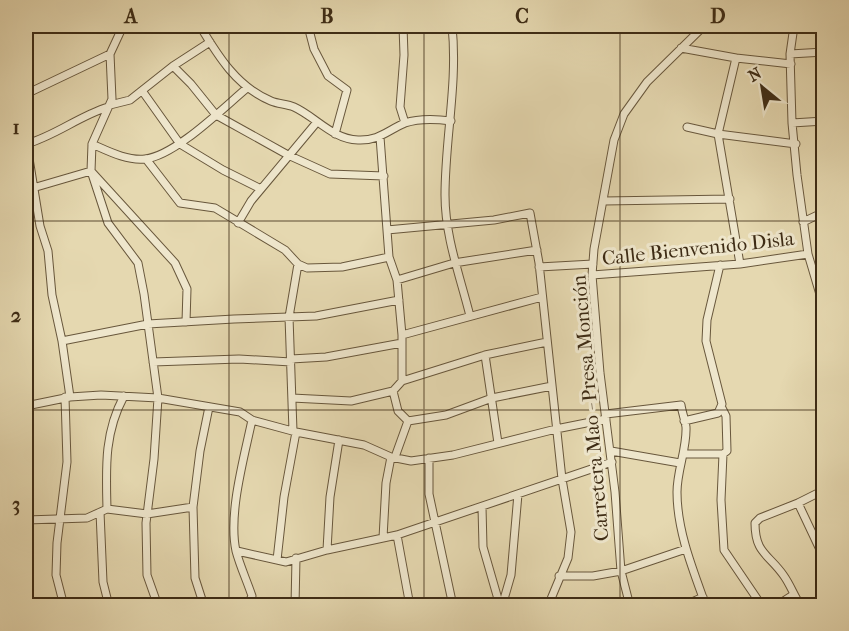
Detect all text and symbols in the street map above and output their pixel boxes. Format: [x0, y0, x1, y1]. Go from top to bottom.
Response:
text: A [123, 5, 139, 28]
text: B [320, 5, 334, 28]
text: C [515, 5, 529, 28]
text: D [710, 5, 726, 28]
north arrow [732, 57, 792, 117]
text: N [745, 63, 766, 86]
text: 1 [12, 116, 20, 139]
street label: Calle Bienvenido Disla [601, 227, 796, 270]
street label: Carretera Mao - Presa Monción [567, 274, 614, 542]
text: 2 [11, 304, 21, 327]
text: 3 [12, 493, 20, 516]

